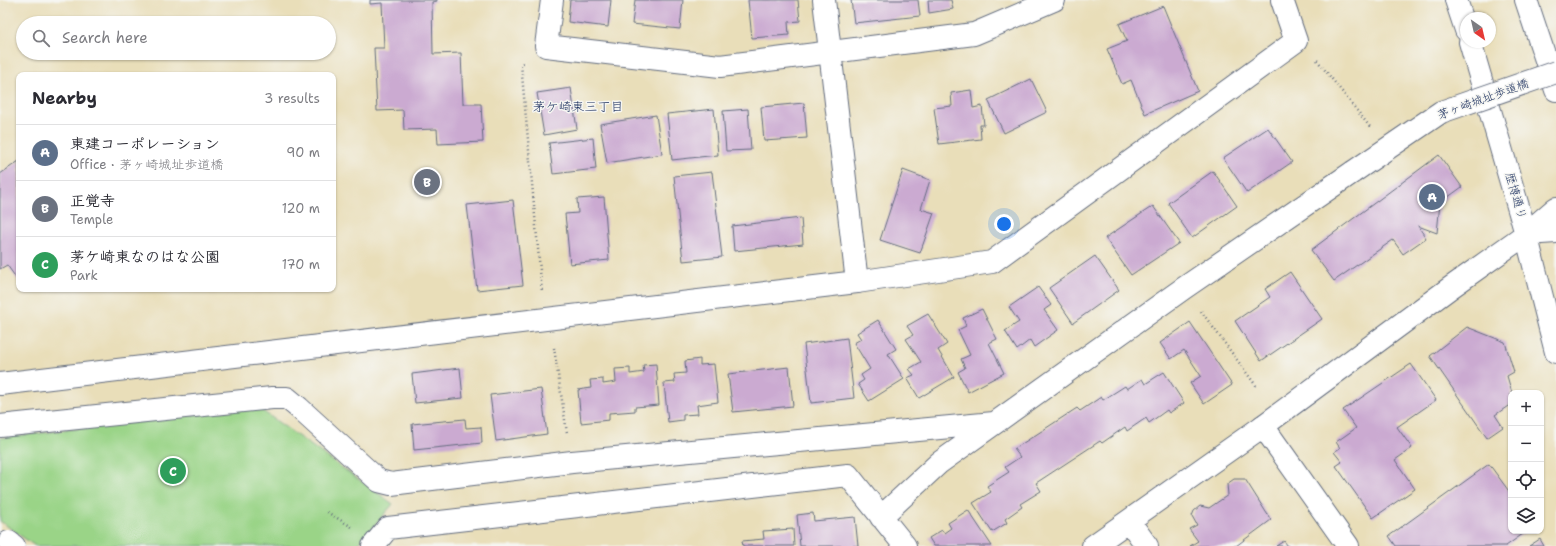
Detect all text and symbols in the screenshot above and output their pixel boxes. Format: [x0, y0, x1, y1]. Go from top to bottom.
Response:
north arrow [1460, 12, 1496, 48]
search box [16, 16, 336, 60]
icon: search [30, 27, 52, 49]
text: Search here [62, 28, 148, 48]
street label: 茅ヶ崎城址歩道橋 [1435, 75, 1531, 123]
text: Nearby [32, 87, 97, 109]
text: 3 results [264, 90, 320, 107]
district label: 茅ケ崎東三丁目 [532, 98, 624, 115]
text: 東建コーポレーション [70, 134, 220, 154]
text: A [40, 144, 50, 161]
text: 90 m [286, 144, 320, 161]
text: Office · 茅ヶ崎城址歩道橋 [70, 156, 223, 173]
pin: B [414, 167, 440, 197]
street label: 歴博通り [1502, 171, 1530, 221]
pin: A [1419, 182, 1445, 212]
text: 正覚寺 [70, 191, 115, 211]
text: B [41, 200, 49, 217]
text: 120 m [282, 200, 320, 217]
text: Temple [70, 211, 113, 228]
your location [994, 214, 1014, 234]
text: 茅ケ崎東なのはな公園 [70, 247, 220, 267]
text: C [41, 256, 49, 273]
text: 170 m [282, 256, 320, 273]
text: Park [70, 267, 98, 284]
map controls [1508, 390, 1544, 534]
button: + [1508, 390, 1544, 426]
button: − [1508, 426, 1544, 462]
pin: C [160, 456, 186, 486]
button: locate [1508, 462, 1544, 498]
button: layers [1508, 498, 1544, 534]

